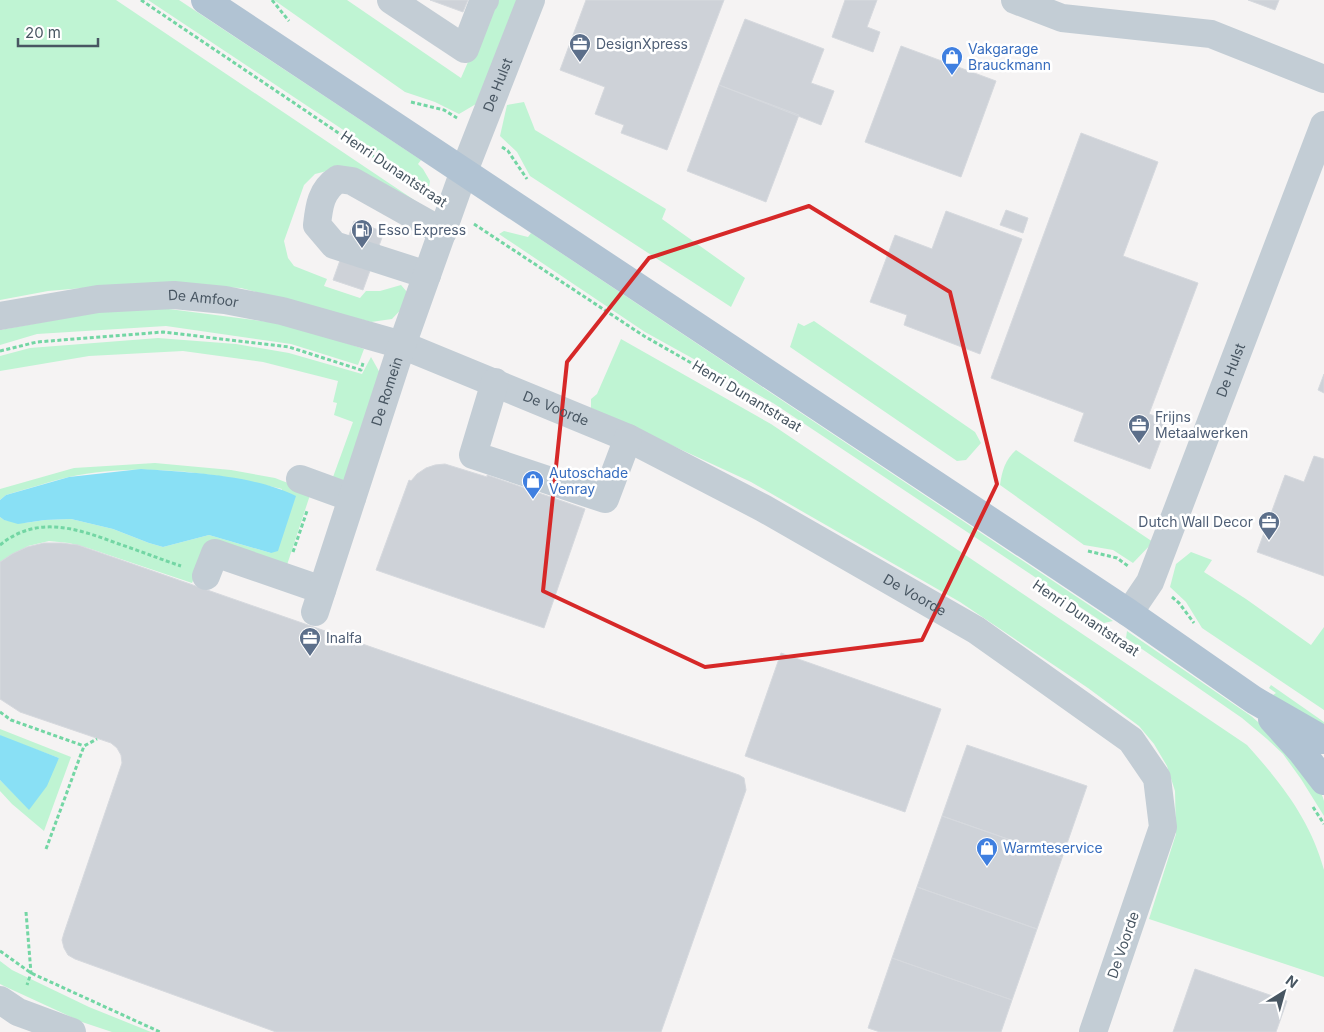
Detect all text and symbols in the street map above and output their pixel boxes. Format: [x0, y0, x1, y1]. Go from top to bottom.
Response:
scale bar [18, 15, 98, 47]
text: 20 m [25, 23, 61, 42]
office icon: DesignXpress [568, 32, 592, 63]
place label: DesignXpress [596, 35, 688, 52]
place label: Vakgarage Brauckmann [968, 40, 1051, 73]
shop icon: Vakgarage Brauckmann [940, 45, 964, 76]
street label: De Hulst [479, 55, 516, 114]
street label: Henri Dunantstraat [338, 127, 451, 211]
fuel station icon: Esso Express [350, 218, 374, 249]
place label: Esso Express [378, 221, 466, 238]
street label: De Amfoor [167, 286, 240, 310]
street label: De Hulst [1212, 340, 1248, 399]
street label: De Romein [367, 355, 406, 428]
street label: Henri Dunantstraat [690, 356, 805, 435]
street label: De Voorde [521, 387, 592, 429]
place label: Frijns Metaalwerken [1155, 408, 1248, 441]
office icon: Frijns Metaalwerken [1127, 413, 1151, 444]
place label: Autoschade Venray [549, 464, 628, 497]
shop icon: Autoschade Venray [521, 469, 545, 500]
office icon: Dutch Wall Decor [1257, 510, 1281, 541]
place label: Dutch Wall Decor [1138, 513, 1253, 530]
street label: De Voorde [881, 570, 950, 619]
street label: Henri Dunantstraat [1030, 576, 1143, 660]
office icon: Inalfa [298, 626, 322, 657]
place label: Inalfa [326, 629, 362, 646]
shop icon: Warmteservice [975, 836, 999, 867]
place label: Warmteservice [1003, 839, 1103, 856]
street label: De Voorde [1103, 909, 1142, 981]
north arrow [1259, 967, 1309, 1017]
text: N [1283, 971, 1302, 991]

